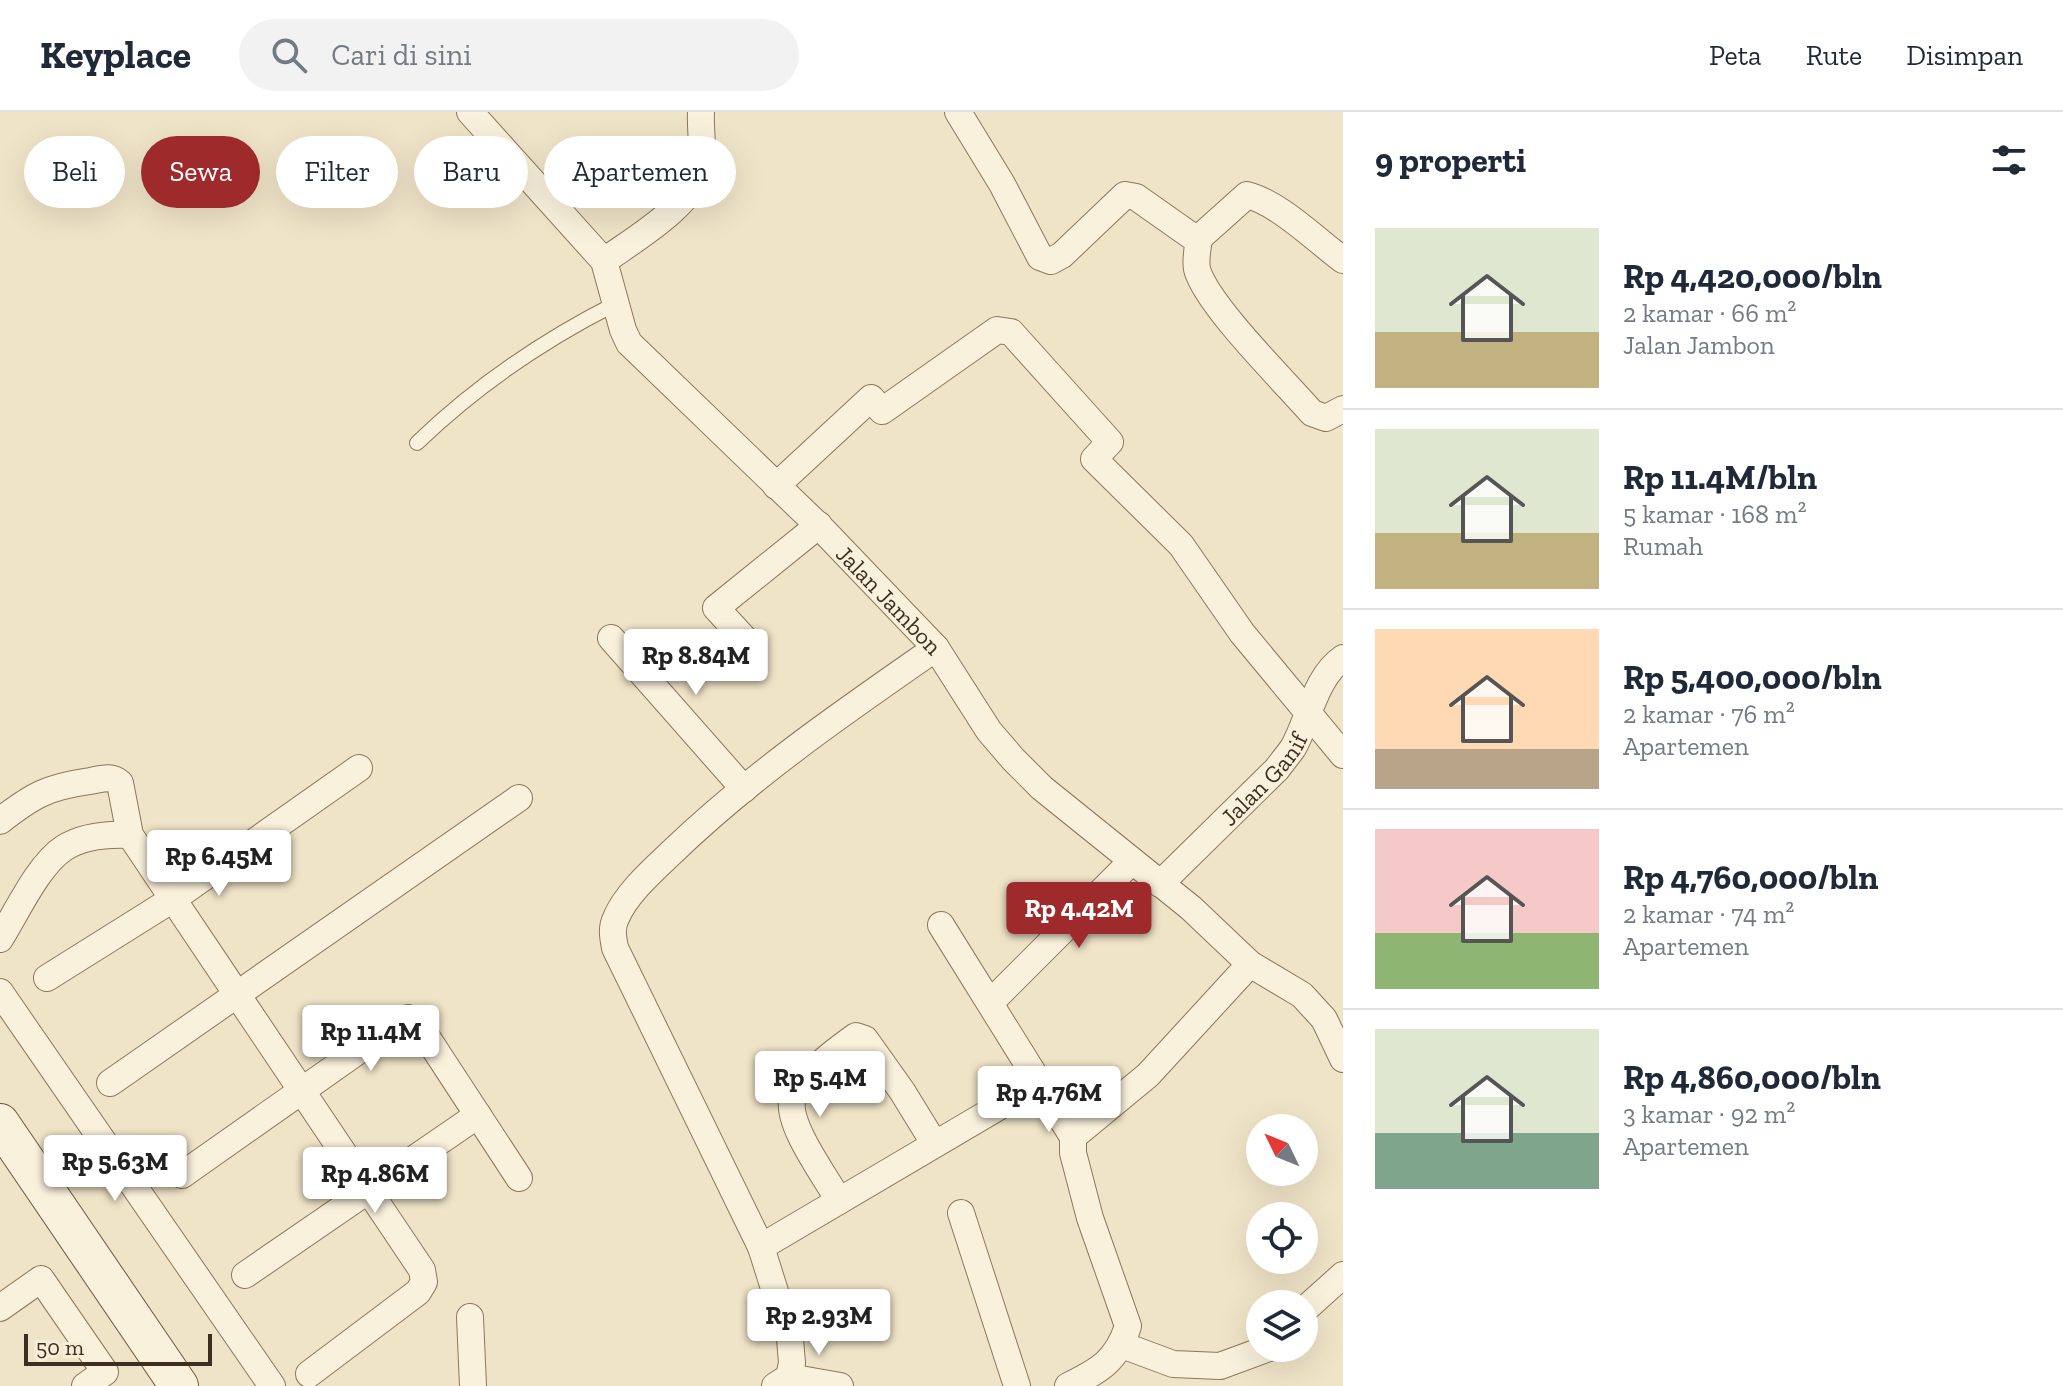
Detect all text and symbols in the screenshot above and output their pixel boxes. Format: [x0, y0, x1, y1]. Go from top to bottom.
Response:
search box [239, 19, 799, 91]
text: Keyplace [40, 32, 191, 78]
icon: search [267, 33, 311, 77]
text: Cari di sini [331, 37, 472, 73]
text: Peta [1709, 39, 1762, 72]
text: Rute [1806, 39, 1862, 72]
text: Disimpan [1906, 39, 2023, 72]
chip: Beli [24, 136, 125, 208]
chip: Sewa [141, 136, 260, 208]
chip: Filter [276, 136, 398, 208]
chip: Baru [414, 136, 528, 208]
chip: Apartemen [544, 136, 736, 208]
icon: filters [1987, 138, 2031, 182]
text: 9 properti [1375, 140, 1526, 181]
text: Rp 4,420,000/bln [1623, 256, 1882, 297]
icon: home [1439, 260, 1535, 356]
text: 2 kamar · 66 m² [1623, 297, 1796, 329]
text: Jalan Jambon [1623, 329, 1775, 361]
text: Rp 11.4M/bln [1623, 457, 1817, 498]
icon: home [1439, 461, 1535, 557]
text: 5 kamar · 168 m² [1623, 498, 1806, 530]
text: Rumah [1623, 530, 1703, 562]
street label: Jalan Jambon [831, 539, 949, 660]
pin: Rp 8.84M [613, 629, 779, 697]
text: Rp 8.84M [642, 639, 750, 671]
text: Rp 5,400,000/bln [1623, 657, 1882, 698]
icon: home [1439, 661, 1535, 757]
text: 2 kamar · 76 m² [1623, 698, 1795, 730]
street label: Jalan Ganif [1214, 726, 1314, 831]
text: Apartemen [1623, 730, 1749, 762]
pin: Rp 6.45M [136, 830, 302, 898]
text: Rp 6.45M [165, 840, 273, 872]
text: Rp 4,760,000/bln [1623, 857, 1878, 898]
icon: home [1439, 861, 1535, 957]
pin: Rp 4.42M [996, 882, 1162, 950]
text: Rp 4.42M [1024, 892, 1134, 924]
text: 2 kamar · 74 m² [1623, 898, 1794, 930]
text: Apartemen [1623, 930, 1749, 962]
pin: Rp 11.4M [288, 1005, 454, 1073]
text: Rp 11.4M [320, 1015, 422, 1047]
pin: Rp 5.4M [746, 1051, 894, 1119]
text: Rp 4,860,000/bln [1623, 1057, 1881, 1098]
text: Rp 5.4M [773, 1061, 867, 1093]
icon: home [1439, 1061, 1535, 1157]
pin: Rp 4.76M [966, 1066, 1132, 1134]
text: Rp 4.76M [996, 1076, 1102, 1108]
text: 3 kamar · 92 m² [1623, 1098, 1795, 1130]
north arrow [1246, 1114, 1318, 1186]
map controls [1246, 1114, 1318, 1362]
text: Apartemen [1623, 1130, 1749, 1162]
pin: Rp 5.63M [32, 1135, 198, 1203]
text: Rp 5.63M [62, 1145, 168, 1177]
pin: Rp 4.86M [292, 1147, 458, 1215]
text: Rp 4.86M [321, 1157, 429, 1189]
button: locate [1246, 1202, 1318, 1274]
pin: Rp 2.93M [736, 1289, 902, 1357]
button: layers [1246, 1290, 1318, 1362]
text: Rp 2.93M [765, 1299, 873, 1331]
scale bar [24, 1330, 212, 1366]
text: 50 m [36, 1334, 84, 1361]

